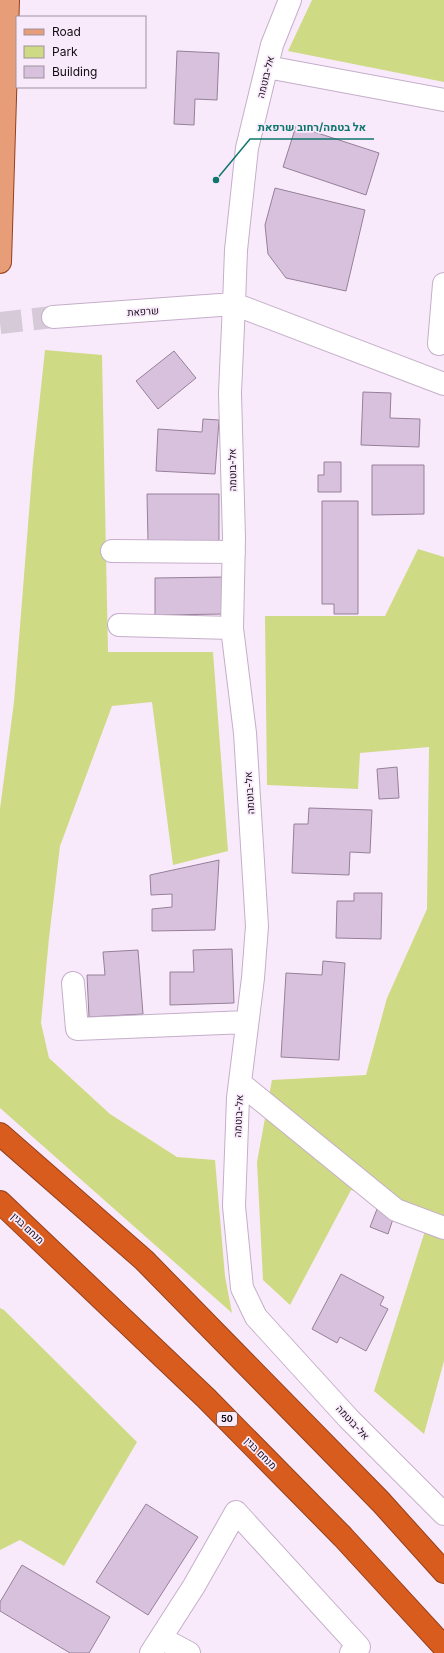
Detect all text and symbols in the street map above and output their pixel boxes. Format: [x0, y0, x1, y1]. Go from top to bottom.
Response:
legend [16, 16, 146, 88]
text: Road [52, 24, 81, 39]
text: Park [52, 44, 78, 59]
street label: אל-בוטמה [254, 55, 276, 99]
text: Building [52, 64, 97, 79]
callout: אל בטמה/רחוב שרפאת [250, 116, 374, 139]
text: אל בטמה/רחוב שרפאת [258, 120, 366, 134]
street label: שרפאת [127, 304, 159, 318]
street label: אל-בוטמה [226, 449, 238, 491]
street label: אל-בוטמה [242, 771, 256, 815]
street label: אל-בוטמה [231, 1094, 245, 1138]
street label: מנחם בגין [9, 1210, 47, 1246]
street label: אל-בוטמה [334, 1402, 372, 1442]
road number: 50 [217, 1412, 237, 1426]
street label: מנחם בגין [243, 1435, 279, 1471]

